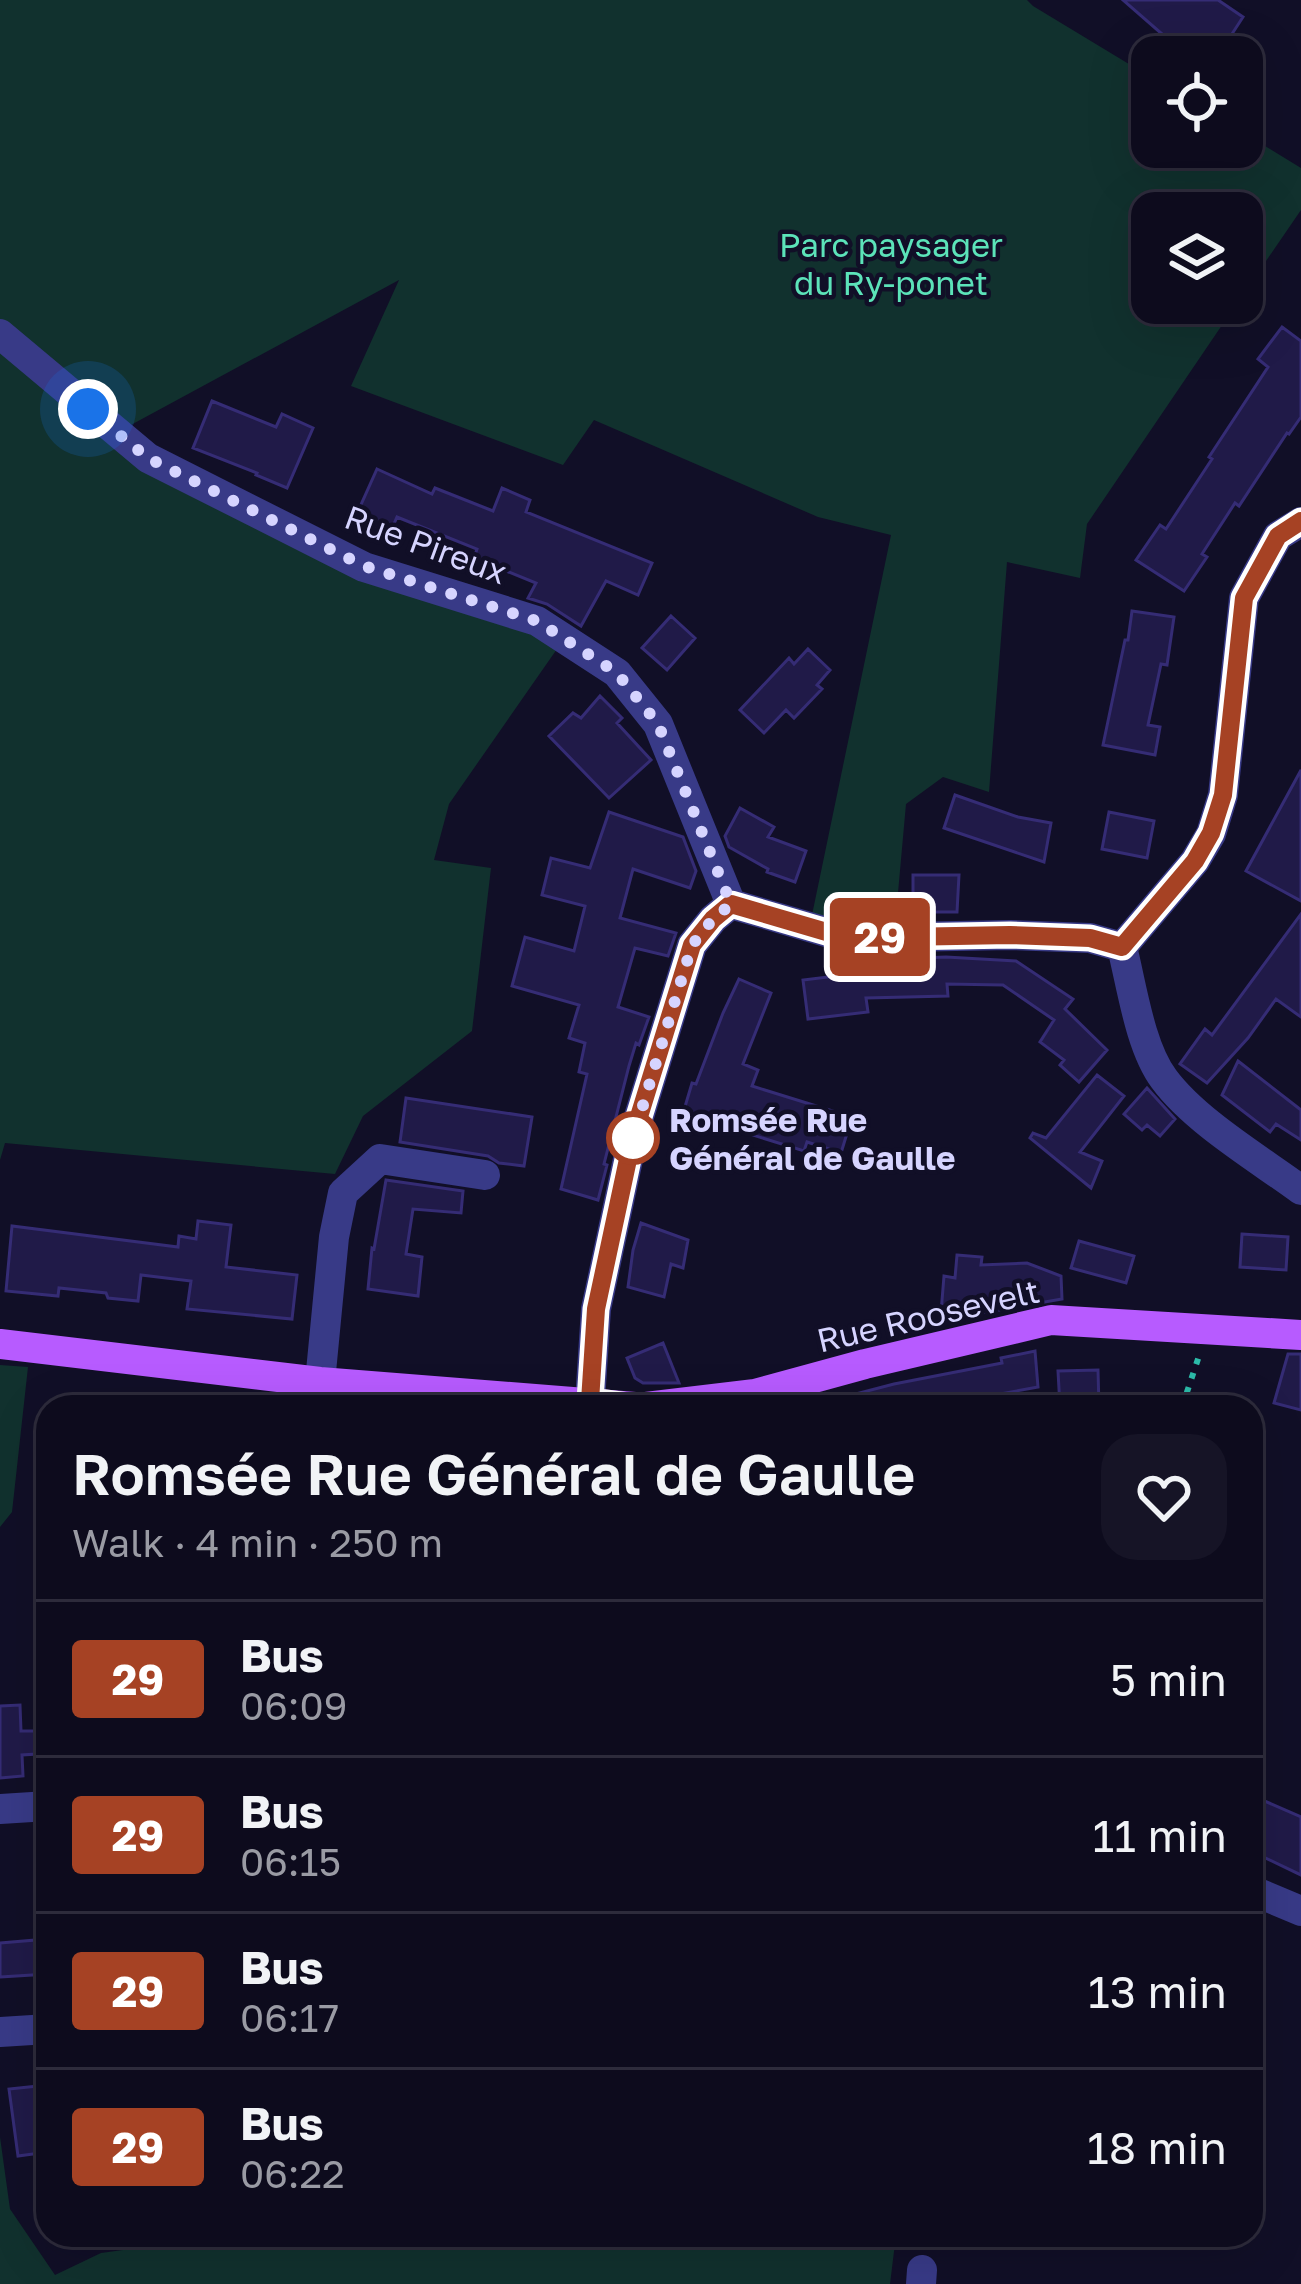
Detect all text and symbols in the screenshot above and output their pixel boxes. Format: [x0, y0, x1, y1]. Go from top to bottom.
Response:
map controls [1131, 36, 1263, 324]
button: locate [1131, 36, 1263, 168]
button: layers [1131, 192, 1263, 324]
park label: Parc paysager du Ry-ponet [779, 225, 1003, 302]
your location [58, 379, 118, 439]
street label: Rue Pireux [340, 497, 512, 591]
line badge: 29 [826, 898, 934, 976]
text: 29 [854, 912, 906, 962]
place label: Romsée Rue Général de Gaulle [669, 1100, 955, 1177]
marker: Romsée Rue Général de Gaulle [608, 1113, 658, 1163]
street label: Rue Roosevelt [813, 1270, 1043, 1360]
button: heart [1101, 1434, 1227, 1560]
text: Romsée Rue Général de Gaulle [72, 1439, 915, 1508]
text: Walk · 4 min · 250 m [72, 1519, 443, 1566]
text: Bus [240, 1628, 324, 1682]
text: 5 min [1110, 1652, 1227, 1706]
text: 29 [112, 1654, 164, 1704]
text: 06:09 [240, 1682, 347, 1729]
text: Bus [240, 1784, 324, 1838]
text: 11 min [1093, 1808, 1227, 1862]
text: 29 [112, 1810, 164, 1860]
text: 06:15 [240, 1838, 341, 1885]
text: Bus [240, 1940, 324, 1994]
text: 13 min [1088, 1964, 1227, 2018]
text: 29 [112, 1966, 164, 2016]
text: 06:17 [240, 1994, 339, 2041]
text: Bus [240, 2096, 324, 2150]
text: 18 min [1087, 2120, 1227, 2174]
text: 29 [112, 2122, 164, 2172]
text: 06:22 [240, 2150, 345, 2197]

